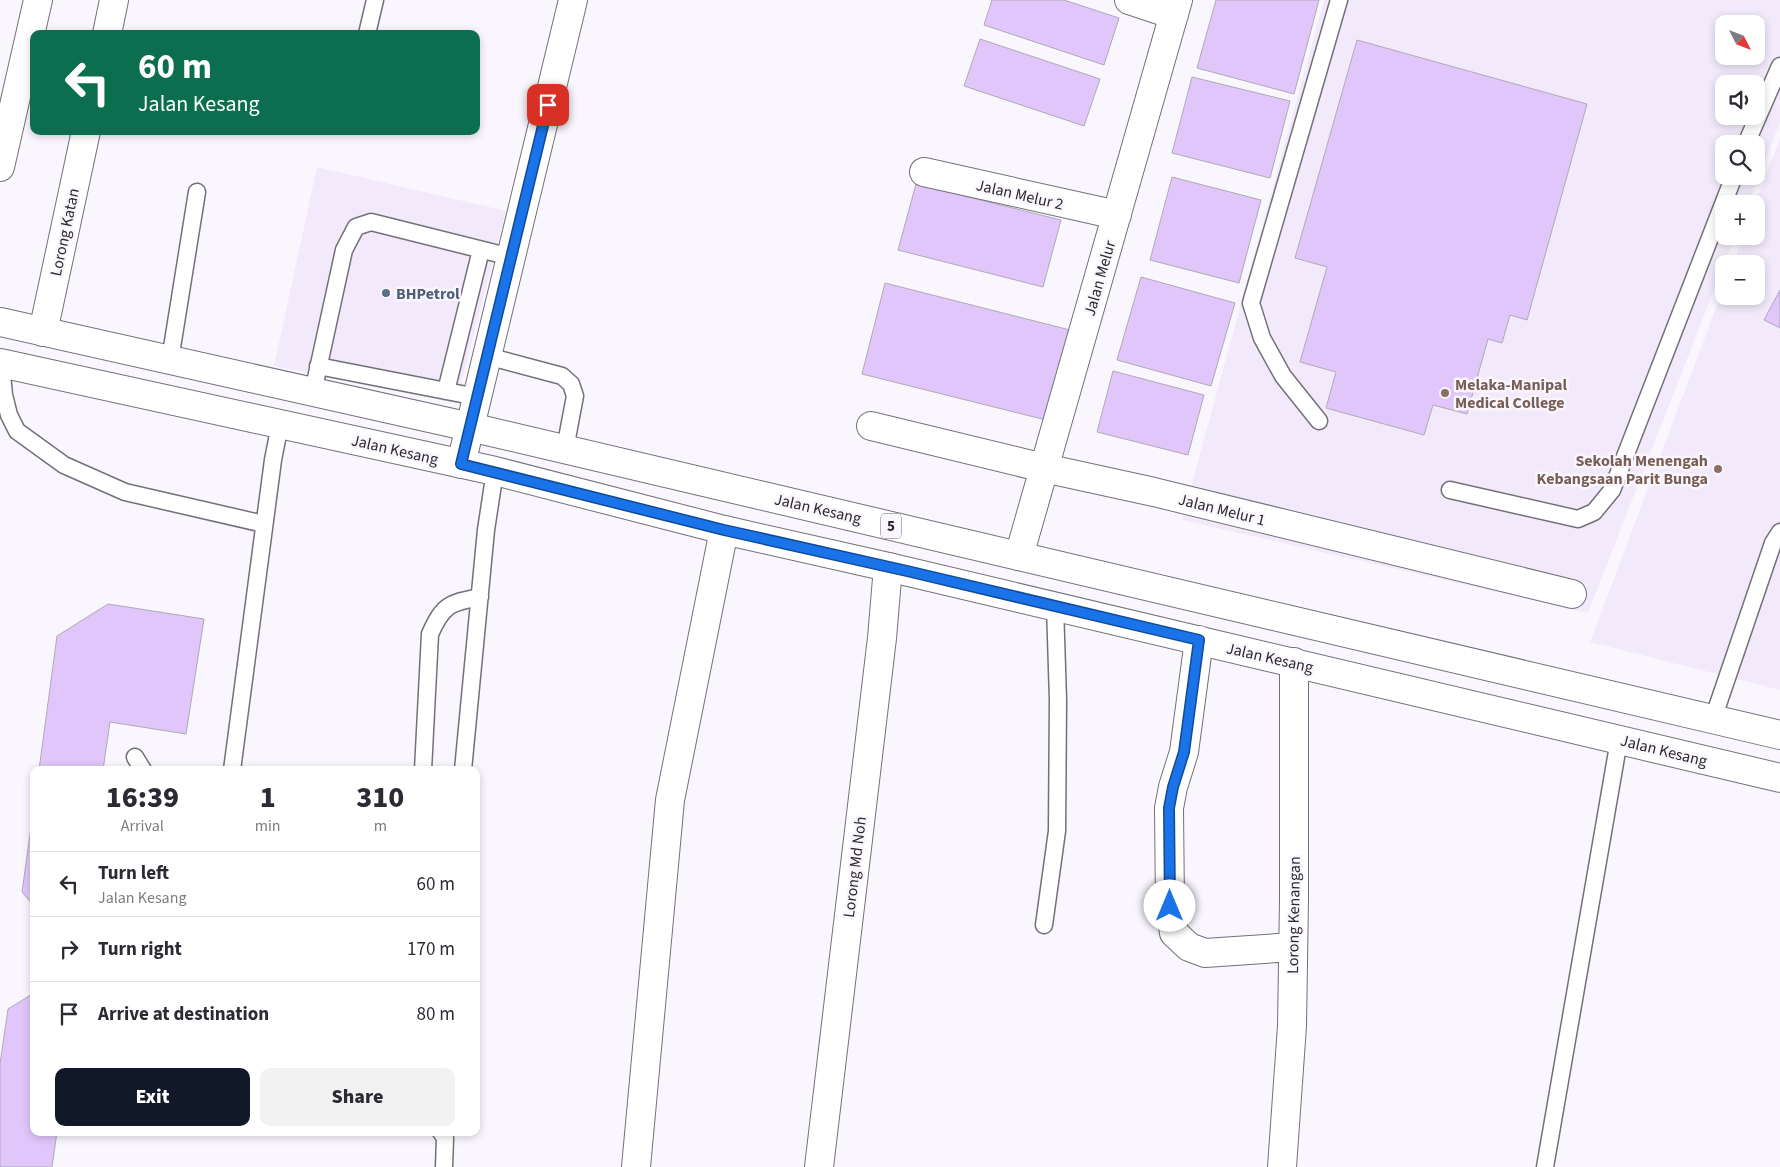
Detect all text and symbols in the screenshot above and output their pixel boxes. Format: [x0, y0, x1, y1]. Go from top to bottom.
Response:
north arrow [1715, 15, 1765, 65]
map controls [1715, 15, 1765, 305]
text: 60 m [138, 42, 212, 92]
icon: left [55, 50, 120, 115]
button: sound [1715, 75, 1765, 125]
pin [527, 84, 569, 126]
text: Jalan Kesang [138, 88, 260, 120]
icon: arrive [534, 91, 562, 119]
button: search [1715, 135, 1765, 185]
street label: Jalan Melur 2 [974, 174, 1066, 216]
street label: Lorong Katan [45, 186, 85, 278]
button: + [1715, 195, 1765, 245]
street label: Jalan Melur [1079, 237, 1121, 319]
button: − [1715, 255, 1765, 305]
place label: BHPetrol [396, 283, 460, 305]
marker: BHPetrol [380, 287, 392, 299]
place label: Melaka-Manipal Medical College [1455, 374, 1567, 414]
marker: Melaka-Manipal Medical College [1439, 387, 1451, 399]
street label: Jalan Kesang [349, 429, 440, 471]
place label: Sekolah Menengah Kebangsaan Parit Bunga [1537, 450, 1708, 490]
marker: Sekolah Menengah Kebangsaan Parit Bunga [1712, 463, 1724, 475]
street label: Jalan Kesang [772, 488, 863, 530]
street label: Jalan Melur 1 [1176, 489, 1268, 531]
road number: 5 [881, 514, 901, 538]
street label: Jalan Kesang [1224, 637, 1315, 679]
street label: Jalan Kesang [1618, 730, 1709, 772]
text: 16:39 [106, 776, 179, 819]
text: 1 [260, 776, 276, 819]
text: 310 [356, 776, 404, 819]
text: Arrival [121, 815, 164, 837]
text: min [255, 815, 281, 837]
text: m [374, 815, 387, 837]
street label: Lorong Md Noh [838, 815, 872, 919]
street label: Lorong Kenangan [1282, 856, 1306, 974]
text: Turn left [98, 860, 169, 887]
icon: left [55, 870, 83, 898]
text: 60 m [417, 871, 455, 898]
position arrow [1143, 879, 1195, 931]
text: Jalan Kesang [98, 887, 187, 909]
icon: right [55, 935, 83, 963]
text: Turn right [98, 936, 182, 963]
text: 170 m [407, 936, 455, 963]
icon: arrive [55, 1000, 83, 1028]
text: Arrive at destination [98, 1001, 269, 1028]
text: 80 m [417, 1001, 455, 1028]
button: Exit [55, 1068, 250, 1126]
button: Share [260, 1068, 455, 1126]

